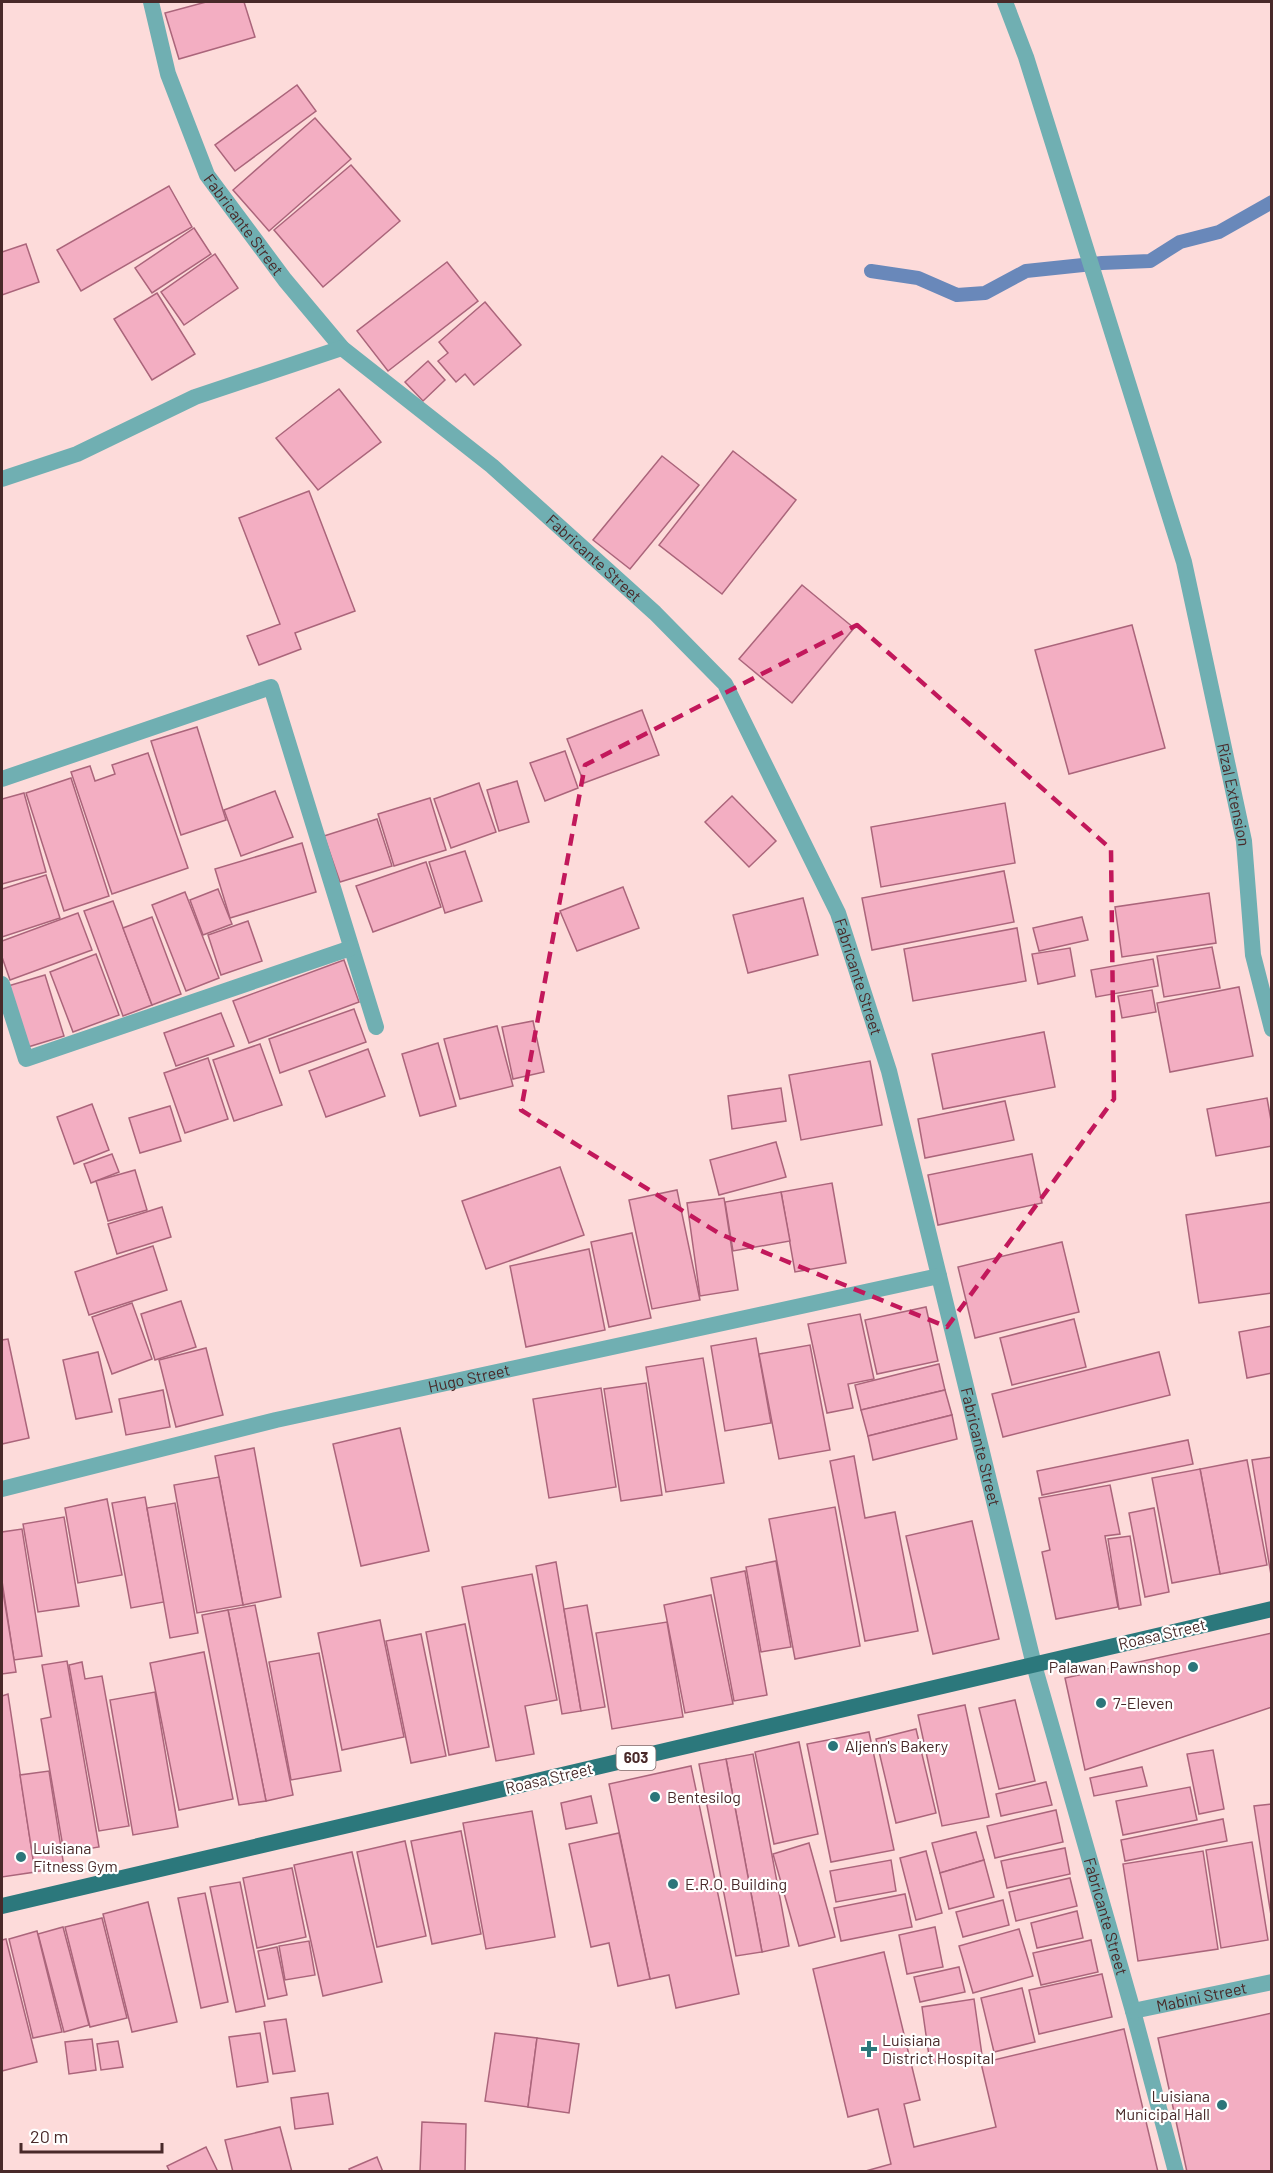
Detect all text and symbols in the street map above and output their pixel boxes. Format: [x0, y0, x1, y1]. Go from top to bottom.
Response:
street label: Fabricante Street [200, 170, 288, 279]
street label: Fabricante Street [543, 510, 646, 605]
street label: Rizal Extension [1214, 741, 1254, 847]
street label: Fabricante Street [831, 916, 887, 1037]
street label: Hugo Street [426, 1359, 512, 1396]
street label: Fabricante Street [958, 1385, 1005, 1508]
street label: Roasa Street [1116, 1614, 1208, 1653]
place label: Palawan Pawnshop [1049, 1657, 1181, 1676]
marker: Palawan Pawnshop [1186, 1660, 1200, 1674]
place label: 7-Eleven [1113, 1693, 1173, 1712]
marker: 7-Eleven [1094, 1696, 1108, 1710]
place label: Aljenn's Bakery [845, 1736, 949, 1755]
marker: Aljenn's Bakery [826, 1739, 840, 1753]
road number: 603 [616, 1746, 656, 1770]
street label: Roasa Street [503, 1758, 595, 1797]
place label: Bentesilog [667, 1787, 741, 1806]
marker: Bentesilog [648, 1790, 662, 1804]
place label: Luisiana Fitness Gym [33, 1838, 118, 1875]
marker: Luisiana Fitness Gym [14, 1850, 28, 1864]
street label: Fabricante Street [1081, 1855, 1132, 1977]
place label: E.R.O. Building [685, 1874, 787, 1893]
marker: E.R.O. Building [666, 1877, 680, 1891]
street label: Mabini Street [1154, 1978, 1248, 2015]
place label: Luisiana District Hospital [882, 2030, 994, 2067]
marker: Luisiana District Hospital [860, 2040, 878, 2058]
place label: Luisiana Municipal Hall [1115, 2086, 1210, 2123]
marker: Luisiana Municipal Hall [1215, 2098, 1229, 2112]
scale bar [21, 2116, 162, 2154]
text: 20 m [30, 2125, 68, 2147]

